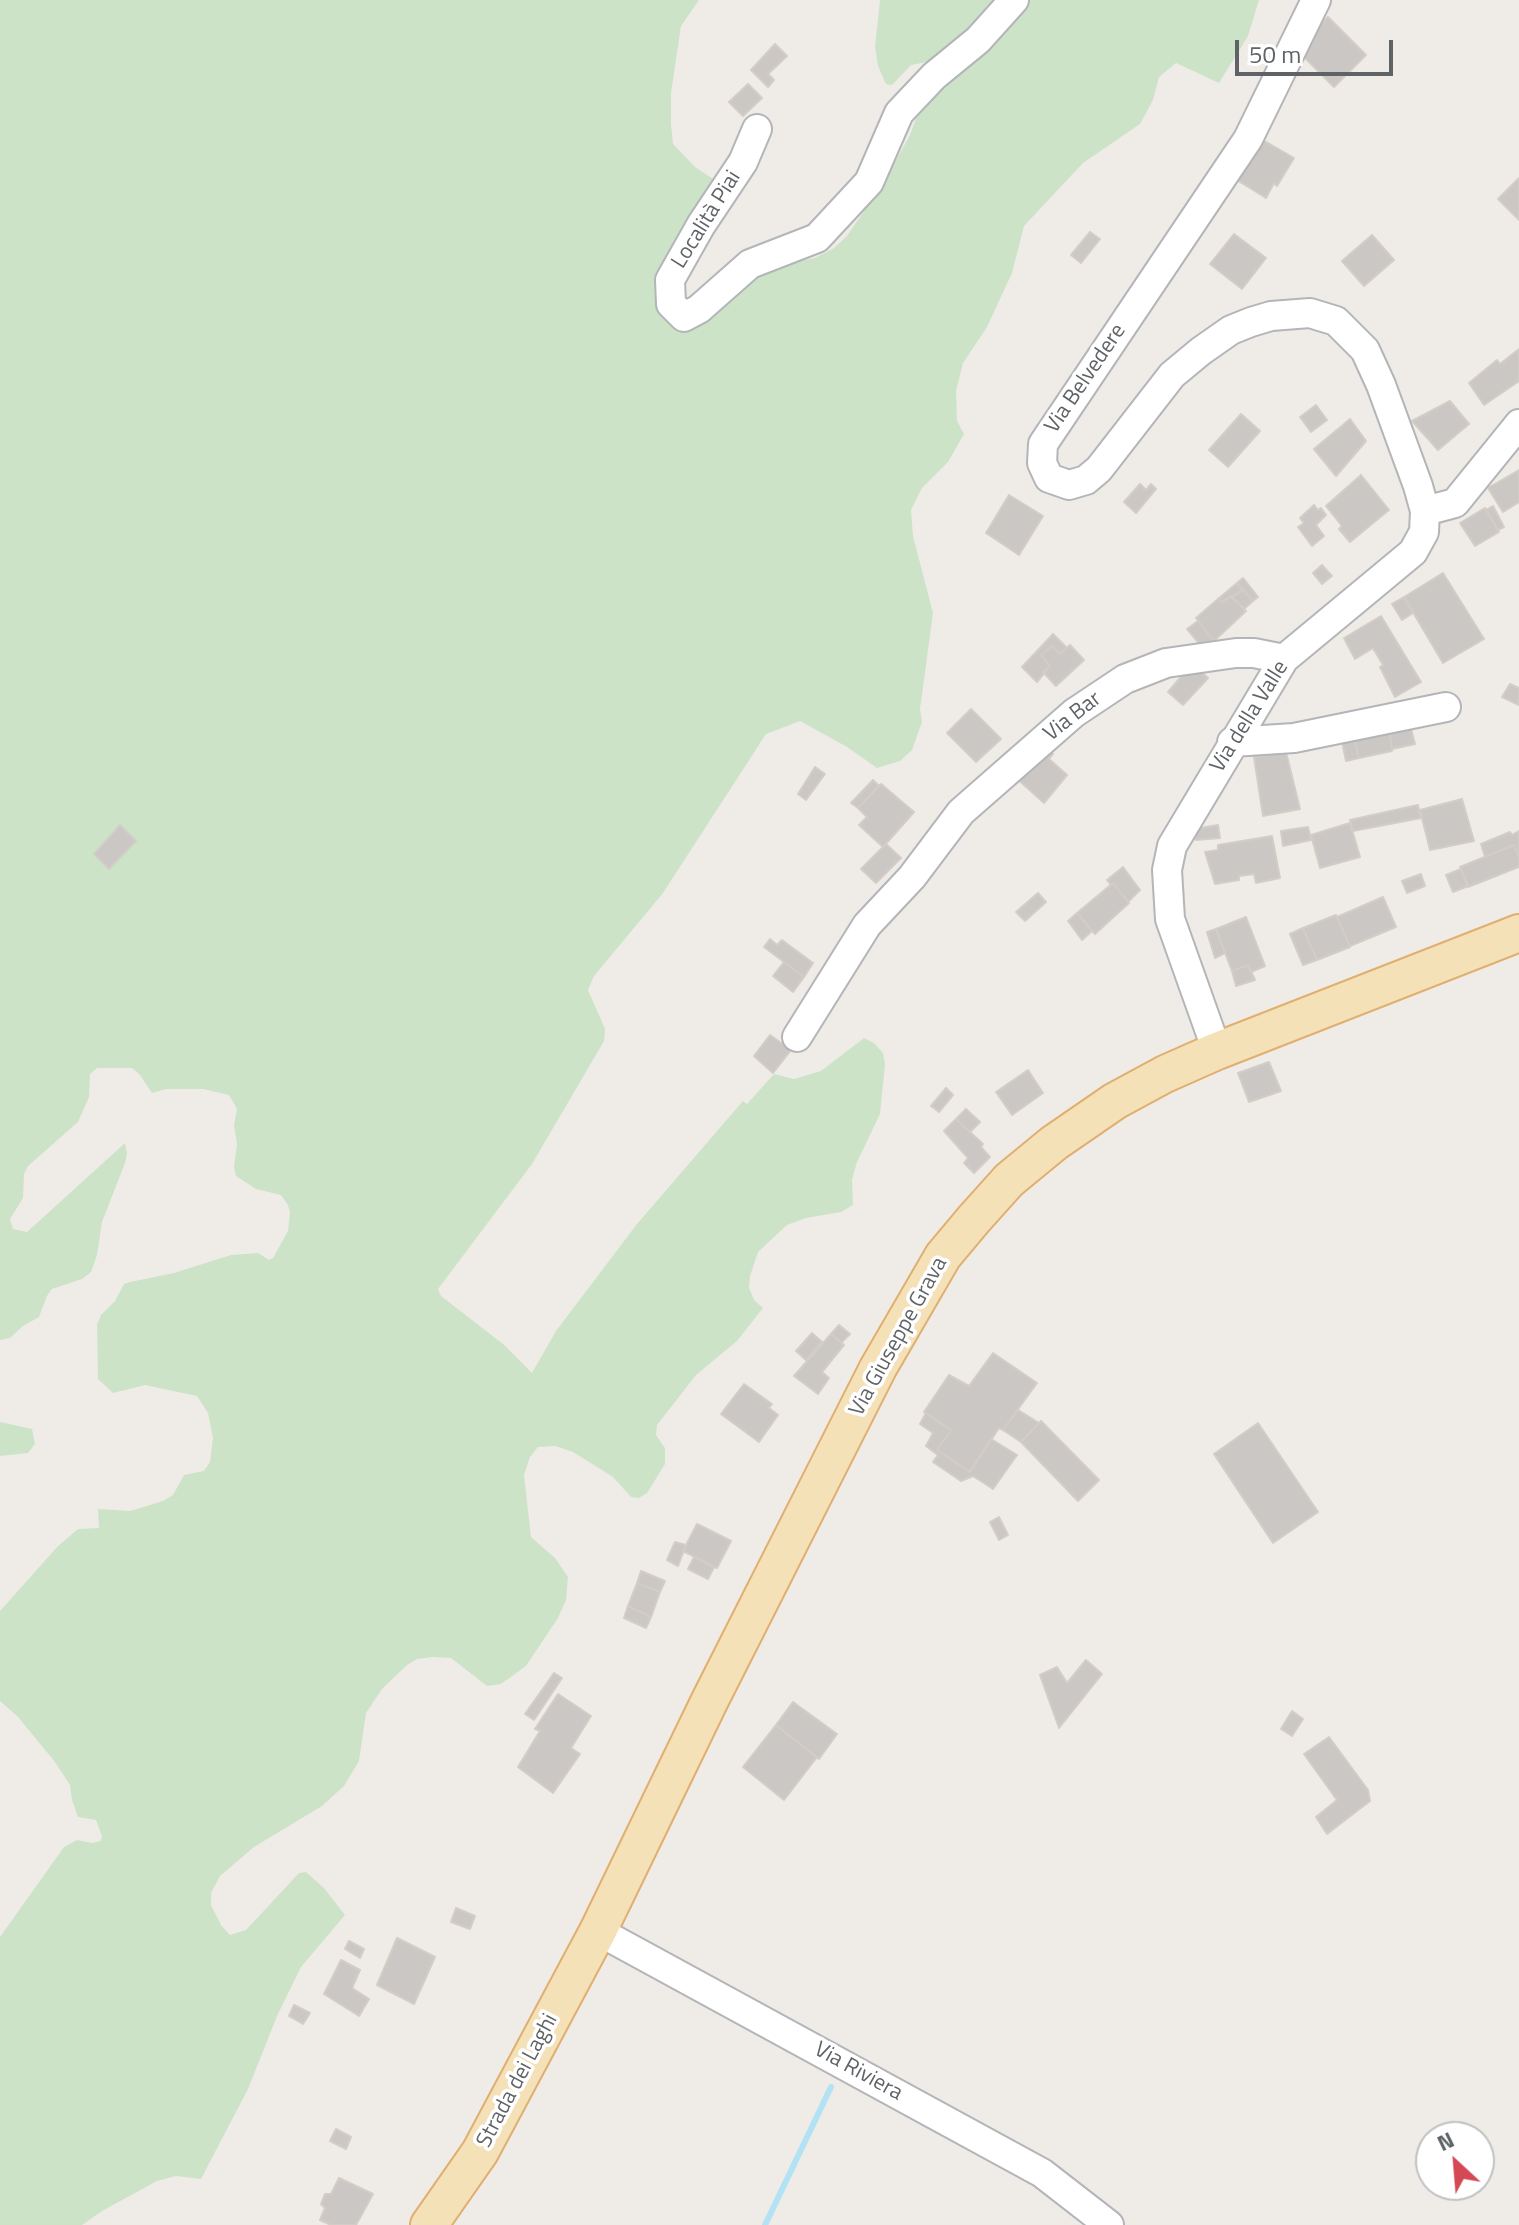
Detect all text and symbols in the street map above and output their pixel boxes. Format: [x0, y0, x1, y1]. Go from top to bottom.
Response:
scale bar [1239, 24, 1397, 74]
text: 50 m [1249, 36, 1301, 72]
street label: Località Piai [667, 166, 747, 274]
street label: Via Belvedere [1040, 319, 1132, 439]
street label: Via della Valle [1205, 656, 1295, 778]
street label: Via Bar [1039, 686, 1107, 748]
street label: Via Giuseppe Grava [844, 1253, 954, 1421]
street label: Strada dei Laghi [472, 2010, 564, 2152]
street label: Via Riviera [809, 2037, 907, 2107]
north arrow [1415, 2121, 1495, 2201]
text: N [1431, 2123, 1460, 2160]

